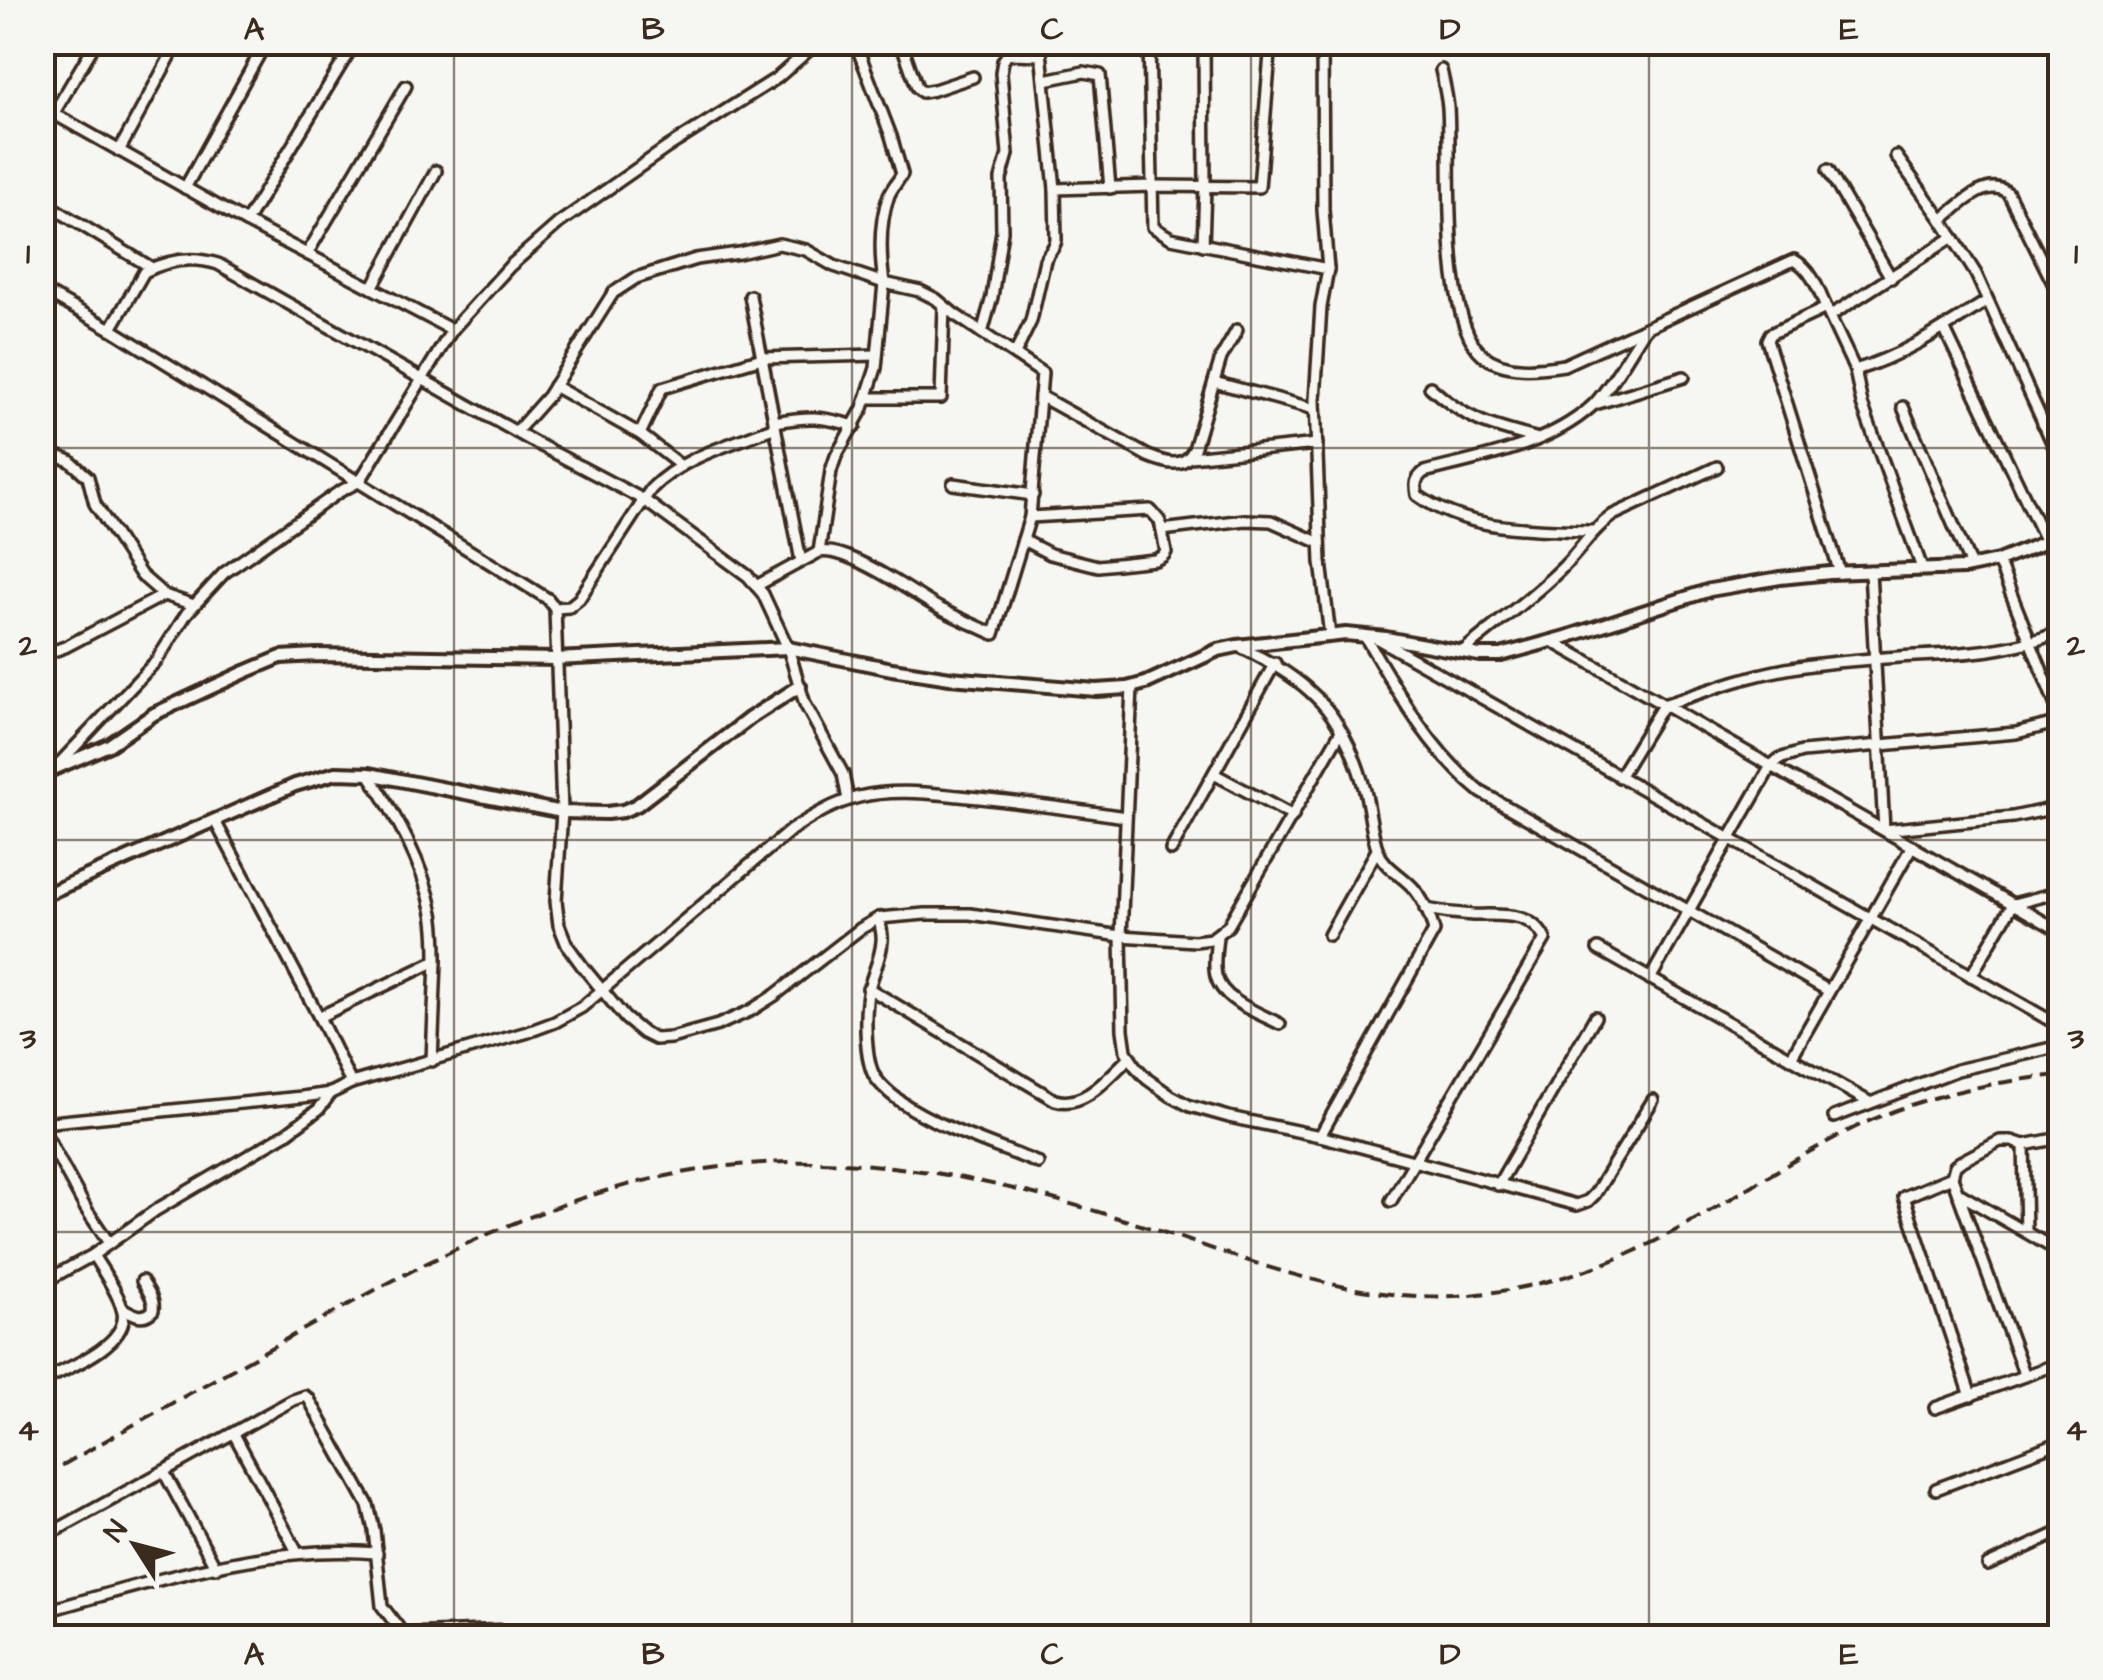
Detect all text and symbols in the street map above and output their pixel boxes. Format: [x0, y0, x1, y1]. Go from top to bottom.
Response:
text: A [244, 7, 265, 52]
text: B [642, 7, 665, 52]
text: C [1041, 7, 1064, 52]
text: D [1440, 7, 1461, 52]
text: E [1840, 7, 1859, 52]
text: 1 [26, 231, 30, 276]
text: 1 [2074, 231, 2078, 276]
text: 2 [18, 623, 38, 668]
text: 2 [2066, 623, 2086, 668]
text: 3 [19, 1016, 37, 1061]
text: 3 [2067, 1016, 2085, 1061]
text: 4 [17, 1408, 39, 1453]
text: 4 [2065, 1408, 2087, 1453]
north arrow [85, 1495, 185, 1595]
text: N [95, 1512, 137, 1550]
text: A [244, 1632, 265, 1677]
text: B [642, 1632, 665, 1677]
text: C [1041, 1632, 1064, 1677]
text: D [1440, 1632, 1461, 1677]
text: E [1840, 1632, 1859, 1677]

